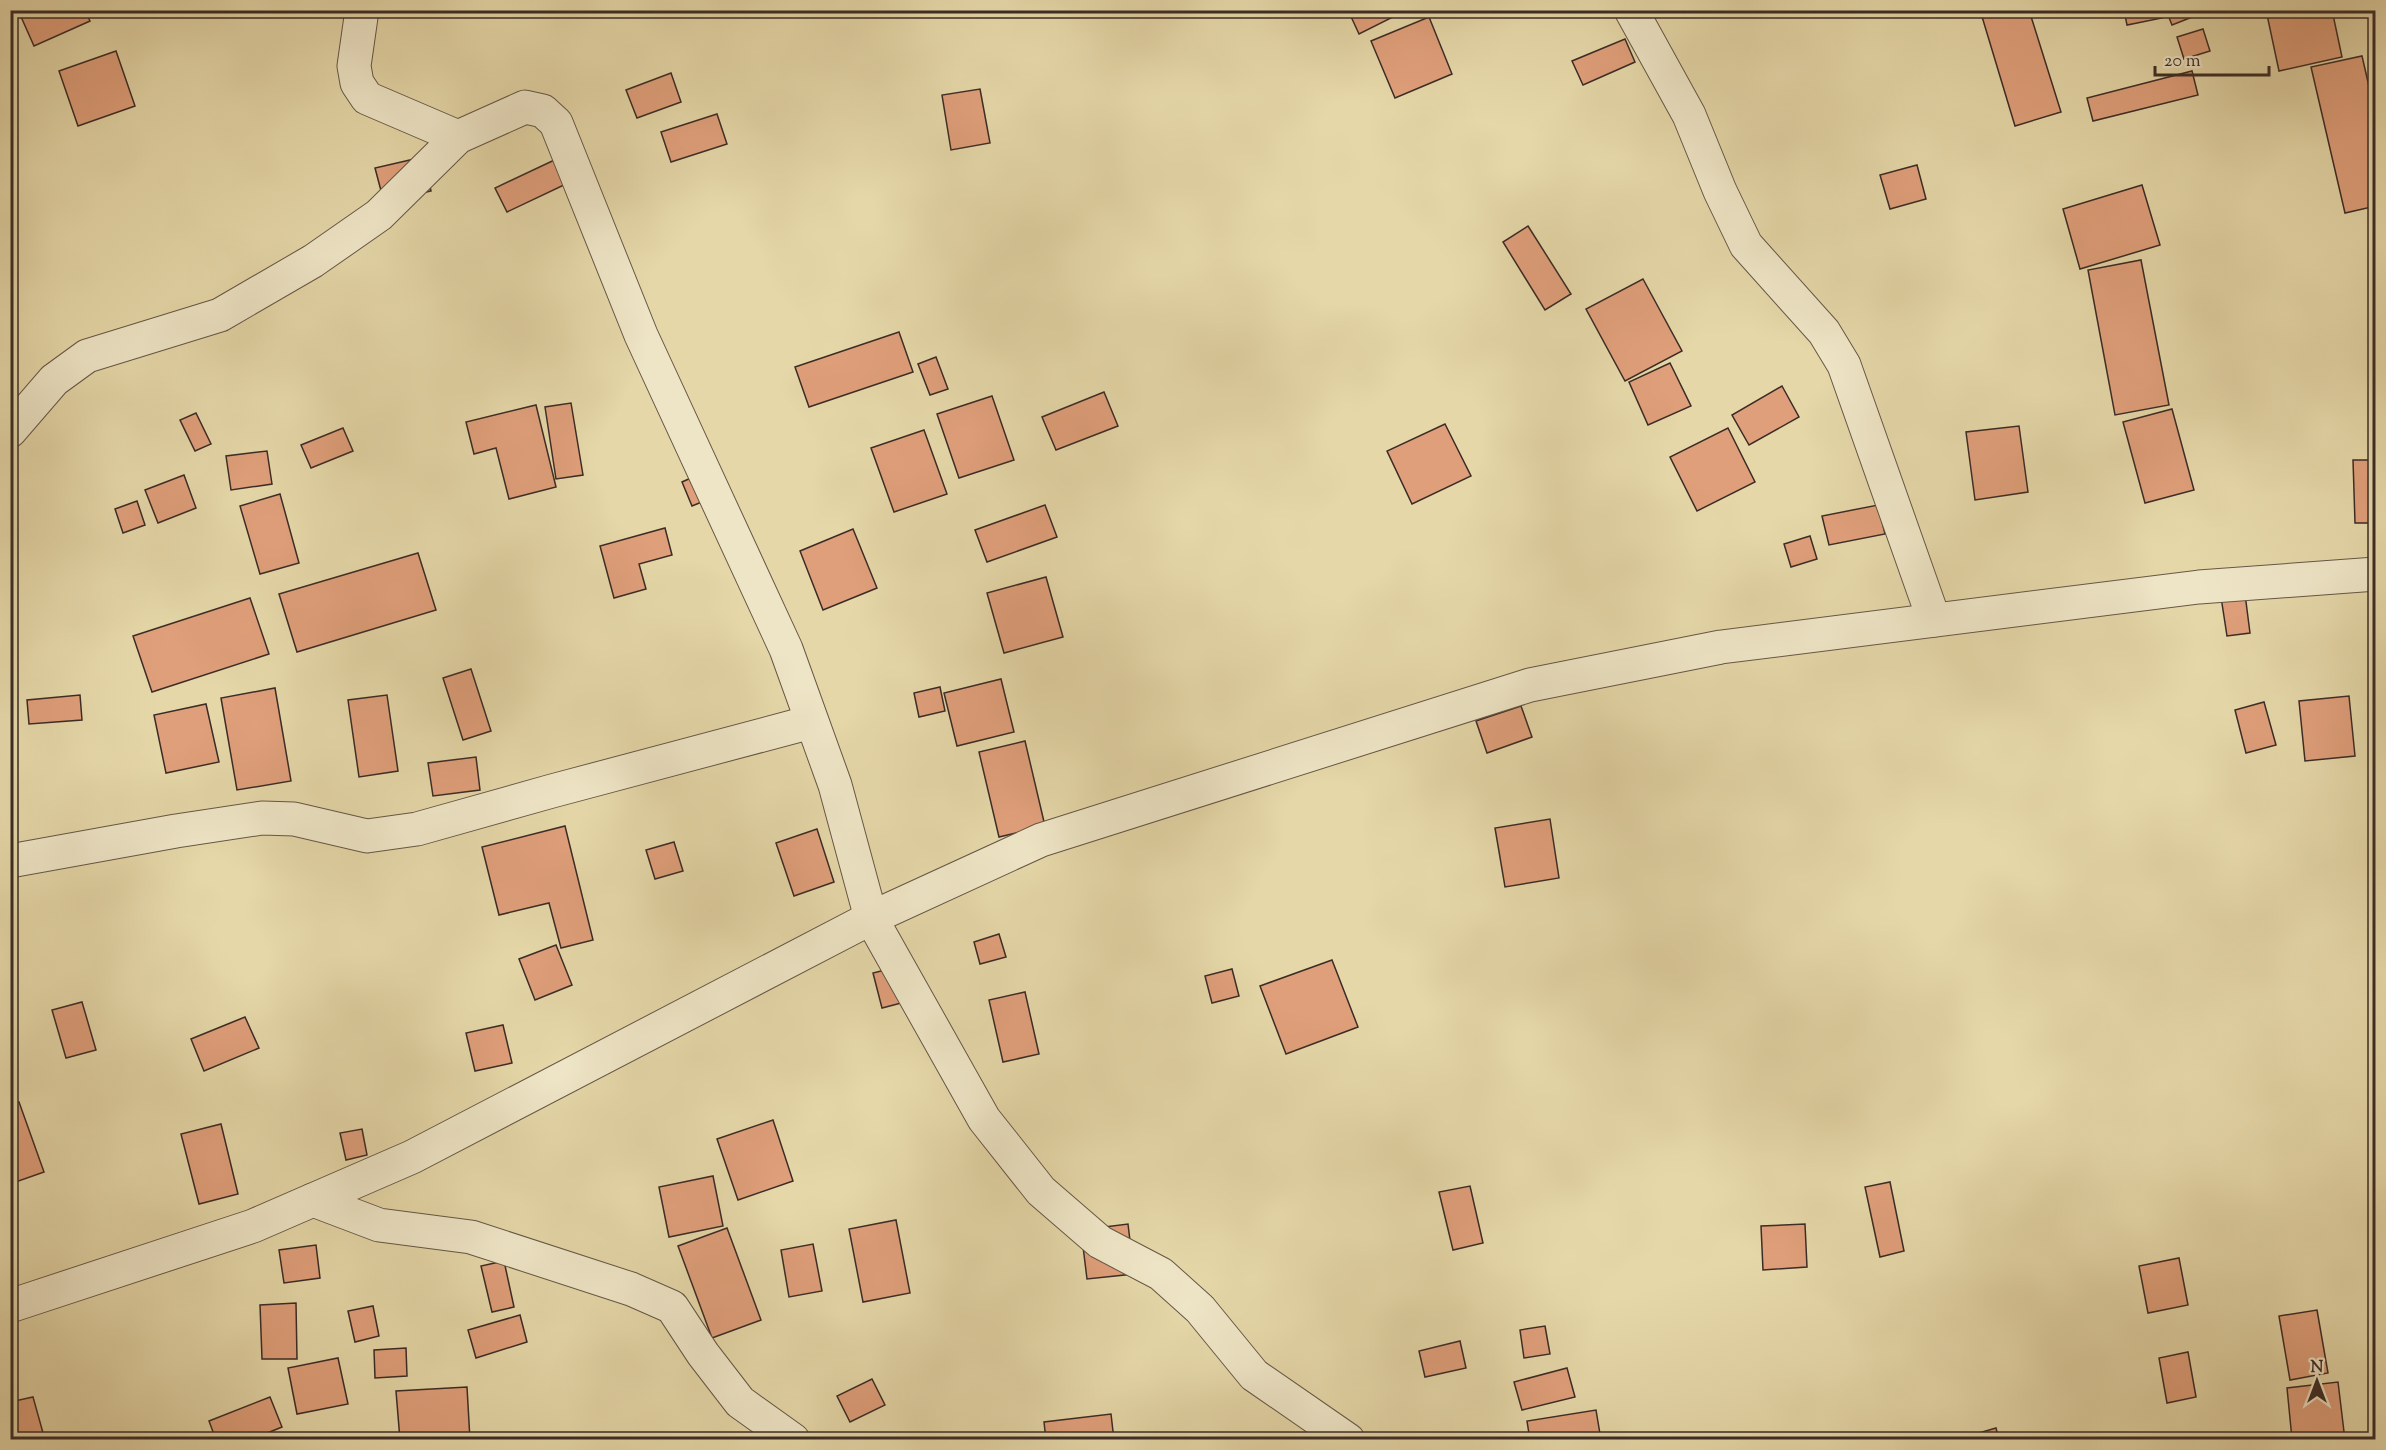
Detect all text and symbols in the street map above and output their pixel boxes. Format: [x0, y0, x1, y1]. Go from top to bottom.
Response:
scale bar [2155, 39, 2269, 77]
text: 20 m [2164, 49, 2201, 75]
north arrow [2287, 1351, 2347, 1411]
text: N [2311, 1357, 2324, 1380]

